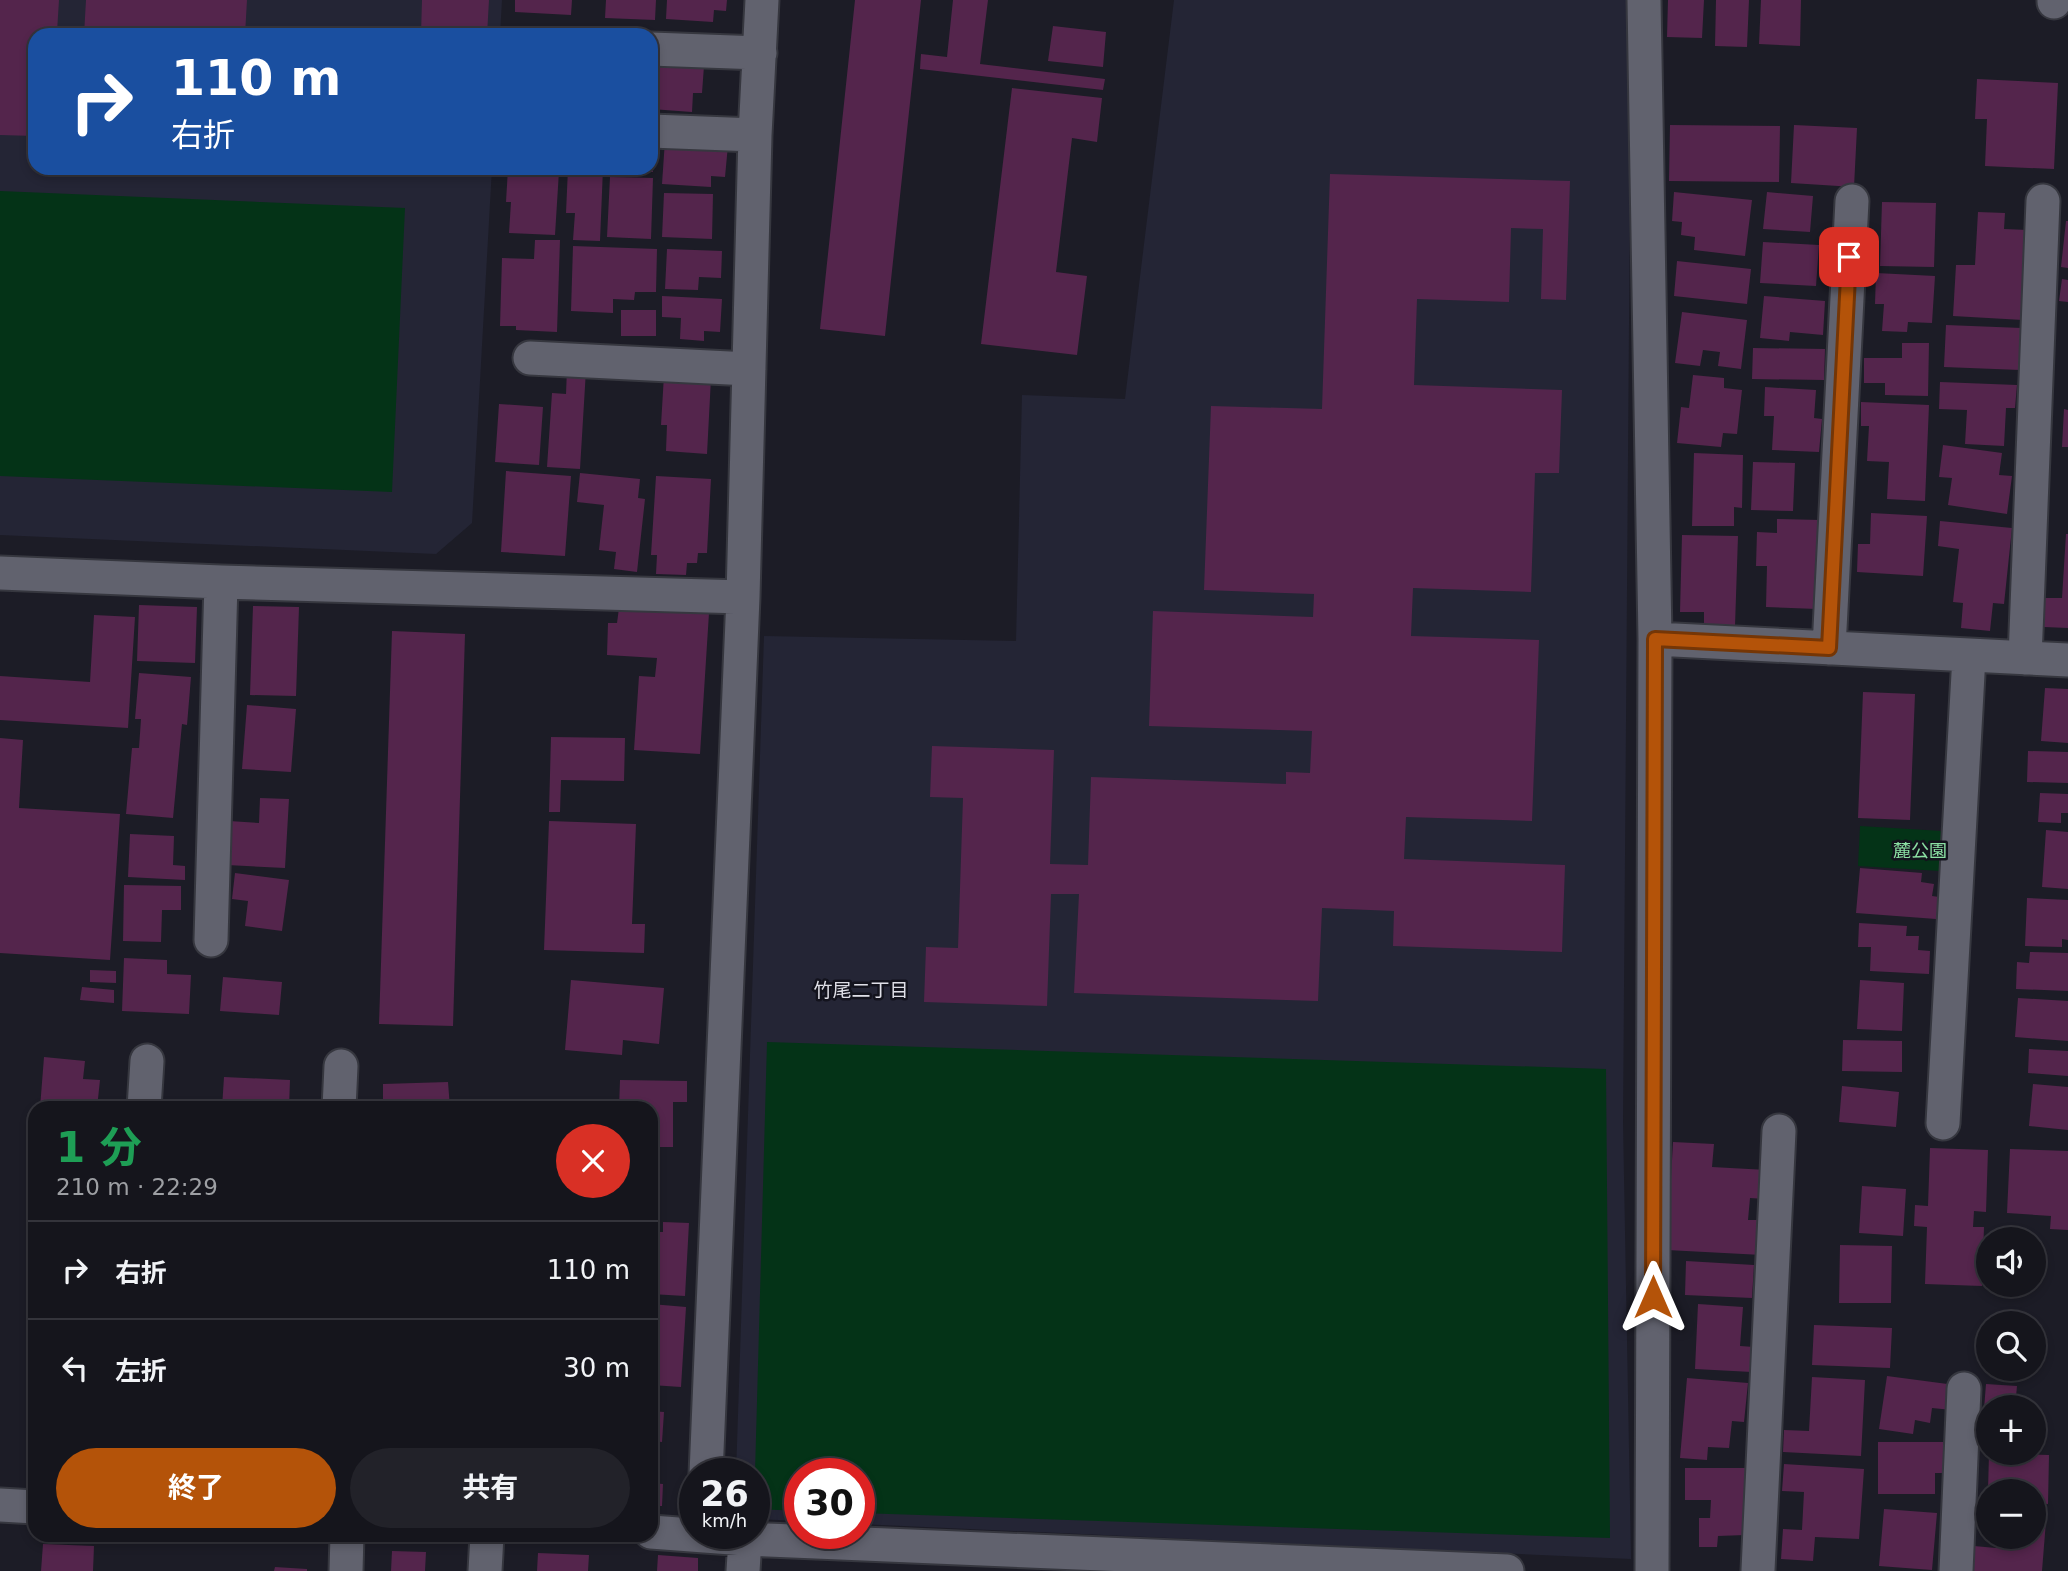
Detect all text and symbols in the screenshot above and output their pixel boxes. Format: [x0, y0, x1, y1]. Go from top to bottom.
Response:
text: 110 m [171, 50, 341, 107]
icon: right [56, 56, 147, 147]
text: 右折 [171, 116, 235, 154]
pin [1819, 227, 1879, 287]
icon: arrive [1830, 238, 1868, 276]
park label: 麓公園 [1893, 840, 1947, 861]
district label: 竹尾二丁目 [813, 979, 909, 1001]
text: 1 分 [56, 1123, 142, 1172]
button: close [556, 1124, 630, 1198]
text: 210 m · 22:29 [56, 1174, 218, 1200]
map controls [1976, 1227, 2046, 1549]
button: sound [1976, 1227, 2046, 1297]
icon: right [56, 1251, 94, 1289]
text: 110 m [547, 1255, 630, 1285]
text: 右折 [115, 1258, 167, 1288]
position arrow [1616, 1260, 1690, 1334]
button: search [1976, 1311, 2046, 1381]
icon: left [56, 1349, 94, 1387]
text: 30 m [563, 1353, 630, 1383]
text: 左折 [115, 1356, 167, 1386]
button: + [1976, 1395, 2046, 1465]
button: 終了 [56, 1448, 336, 1528]
button: 共有 [350, 1448, 630, 1528]
speed limit sign: 30 [784, 1458, 875, 1549]
text: 26 [700, 1474, 749, 1514]
button: − [1976, 1479, 2046, 1549]
text: km/h [702, 1510, 747, 1531]

